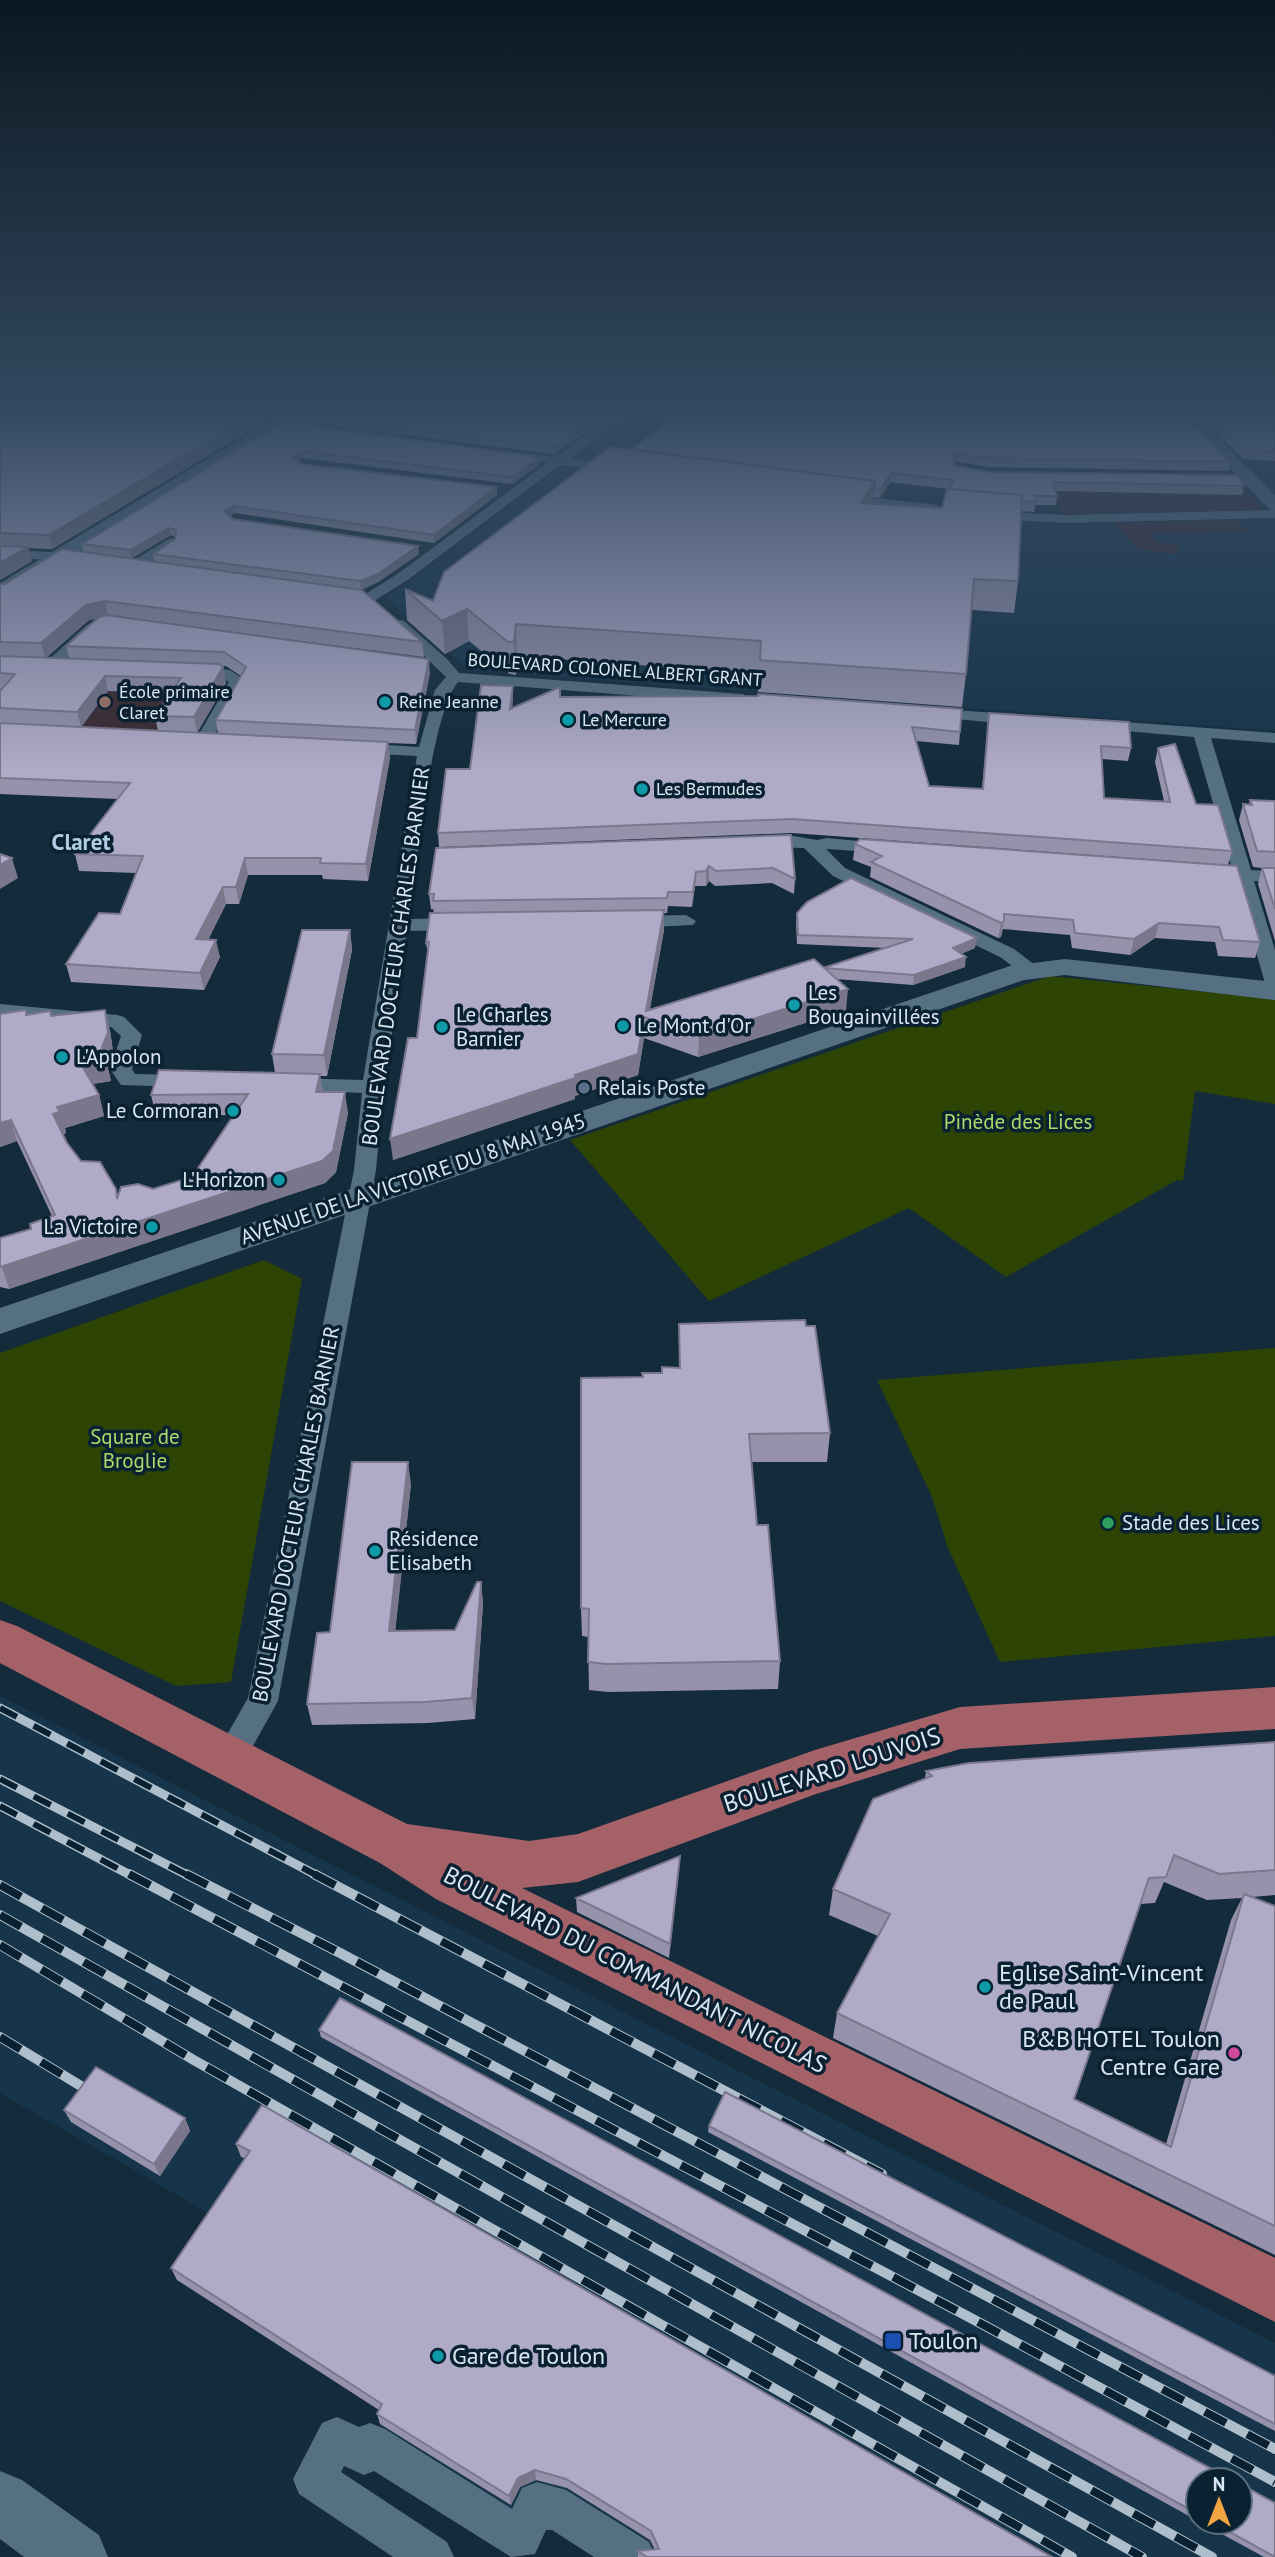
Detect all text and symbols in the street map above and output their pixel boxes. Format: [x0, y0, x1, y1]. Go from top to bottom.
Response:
street label: BOULEVARD COLONEL ALBERT GRANT [467, 648, 763, 691]
place label: École primaire Claret [119, 680, 230, 724]
place label: Reine Jeanne [399, 690, 499, 713]
marker: École primaire Claret [97, 694, 113, 710]
marker: Reine Jeanne [377, 694, 393, 710]
place label: Le Mercure [582, 708, 667, 731]
marker: Le Mercure [560, 712, 576, 728]
street label: BOULEVARD DOCTEUR CHARLES BARNIER [356, 765, 435, 1147]
place label: Les Bermudes [656, 777, 762, 800]
marker: Les Bermudes [634, 781, 650, 797]
district label: Claret [52, 827, 110, 856]
place label: Les Bougainvillées [808, 979, 940, 1030]
marker: Les Bougainvillées [786, 997, 802, 1013]
place label: Le Charles Barnier [456, 1001, 549, 1052]
place label: Le Mont d'Or [637, 1012, 752, 1039]
marker: Le Mont d'Or [615, 1018, 631, 1034]
marker: Le Charles Barnier [434, 1019, 450, 1035]
place label: L'Appolon [76, 1043, 161, 1070]
marker: L'Appolon [54, 1049, 70, 1065]
place label: Relais Poste [598, 1074, 705, 1101]
marker: Relais Poste [576, 1080, 592, 1096]
place label: Le Cormoran [106, 1097, 219, 1124]
marker: Le Cormoran [225, 1103, 241, 1119]
street label: AVENUE DE LA VICTOIRE DU 8 MAI 1945 [237, 1107, 589, 1250]
park label: Pinède des Lices [944, 1108, 1092, 1135]
place label: L'Horizon [182, 1166, 265, 1193]
marker: L'Horizon [271, 1172, 287, 1188]
place label: La Victoire [44, 1213, 138, 1240]
marker: La Victoire [144, 1219, 160, 1235]
street label: BOULEVARD DOCTEUR CHARLES BARNIER [246, 1324, 345, 1704]
park label: Square de Broglie [90, 1423, 180, 1474]
place label: Stade des Lices [1122, 1509, 1260, 1536]
marker: Stade des Lices [1100, 1515, 1116, 1531]
place label: Résidence Elisabeth [389, 1525, 479, 1576]
marker: Résidence Elisabeth [367, 1543, 383, 1559]
street label: BOULEVARD LOUVOIS [719, 1720, 944, 1819]
street label: BOULEVARD DU COMMANDANT NICOLAS [439, 1859, 832, 2080]
place label: Eglise Saint-Vincent de Paul [999, 1957, 1203, 2016]
marker: Eglise Saint-Vincent de Paul [977, 1979, 993, 1995]
place label: B&B HOTEL Toulon Centre Gare [1022, 2023, 1220, 2082]
marker: B&B HOTEL Toulon Centre Gare [1226, 2045, 1242, 2061]
place label: Toulon [909, 2325, 978, 2356]
marker: Toulon [883, 2331, 903, 2351]
place label: Gare de Toulon [452, 2340, 605, 2371]
marker: Gare de Toulon [430, 2348, 446, 2364]
north arrow [1184, 2466, 1254, 2536]
text: N [1213, 2472, 1225, 2496]

